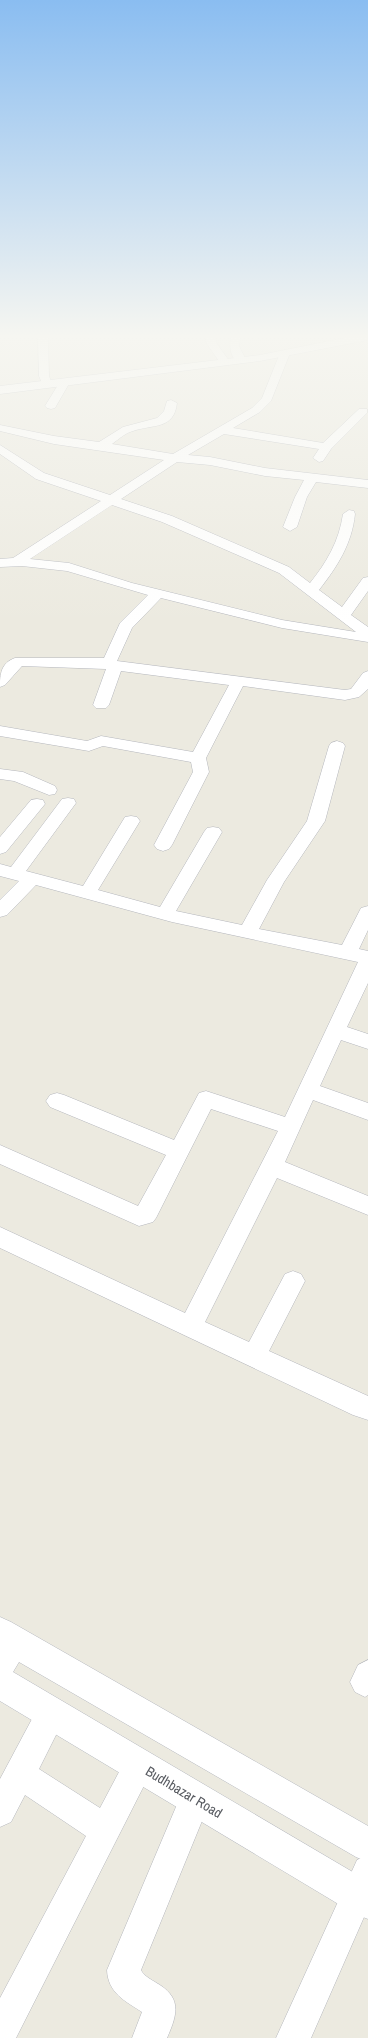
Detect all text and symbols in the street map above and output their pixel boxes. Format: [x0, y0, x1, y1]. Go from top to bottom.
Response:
street label: Budhbazar Road [142, 1762, 226, 1822]

